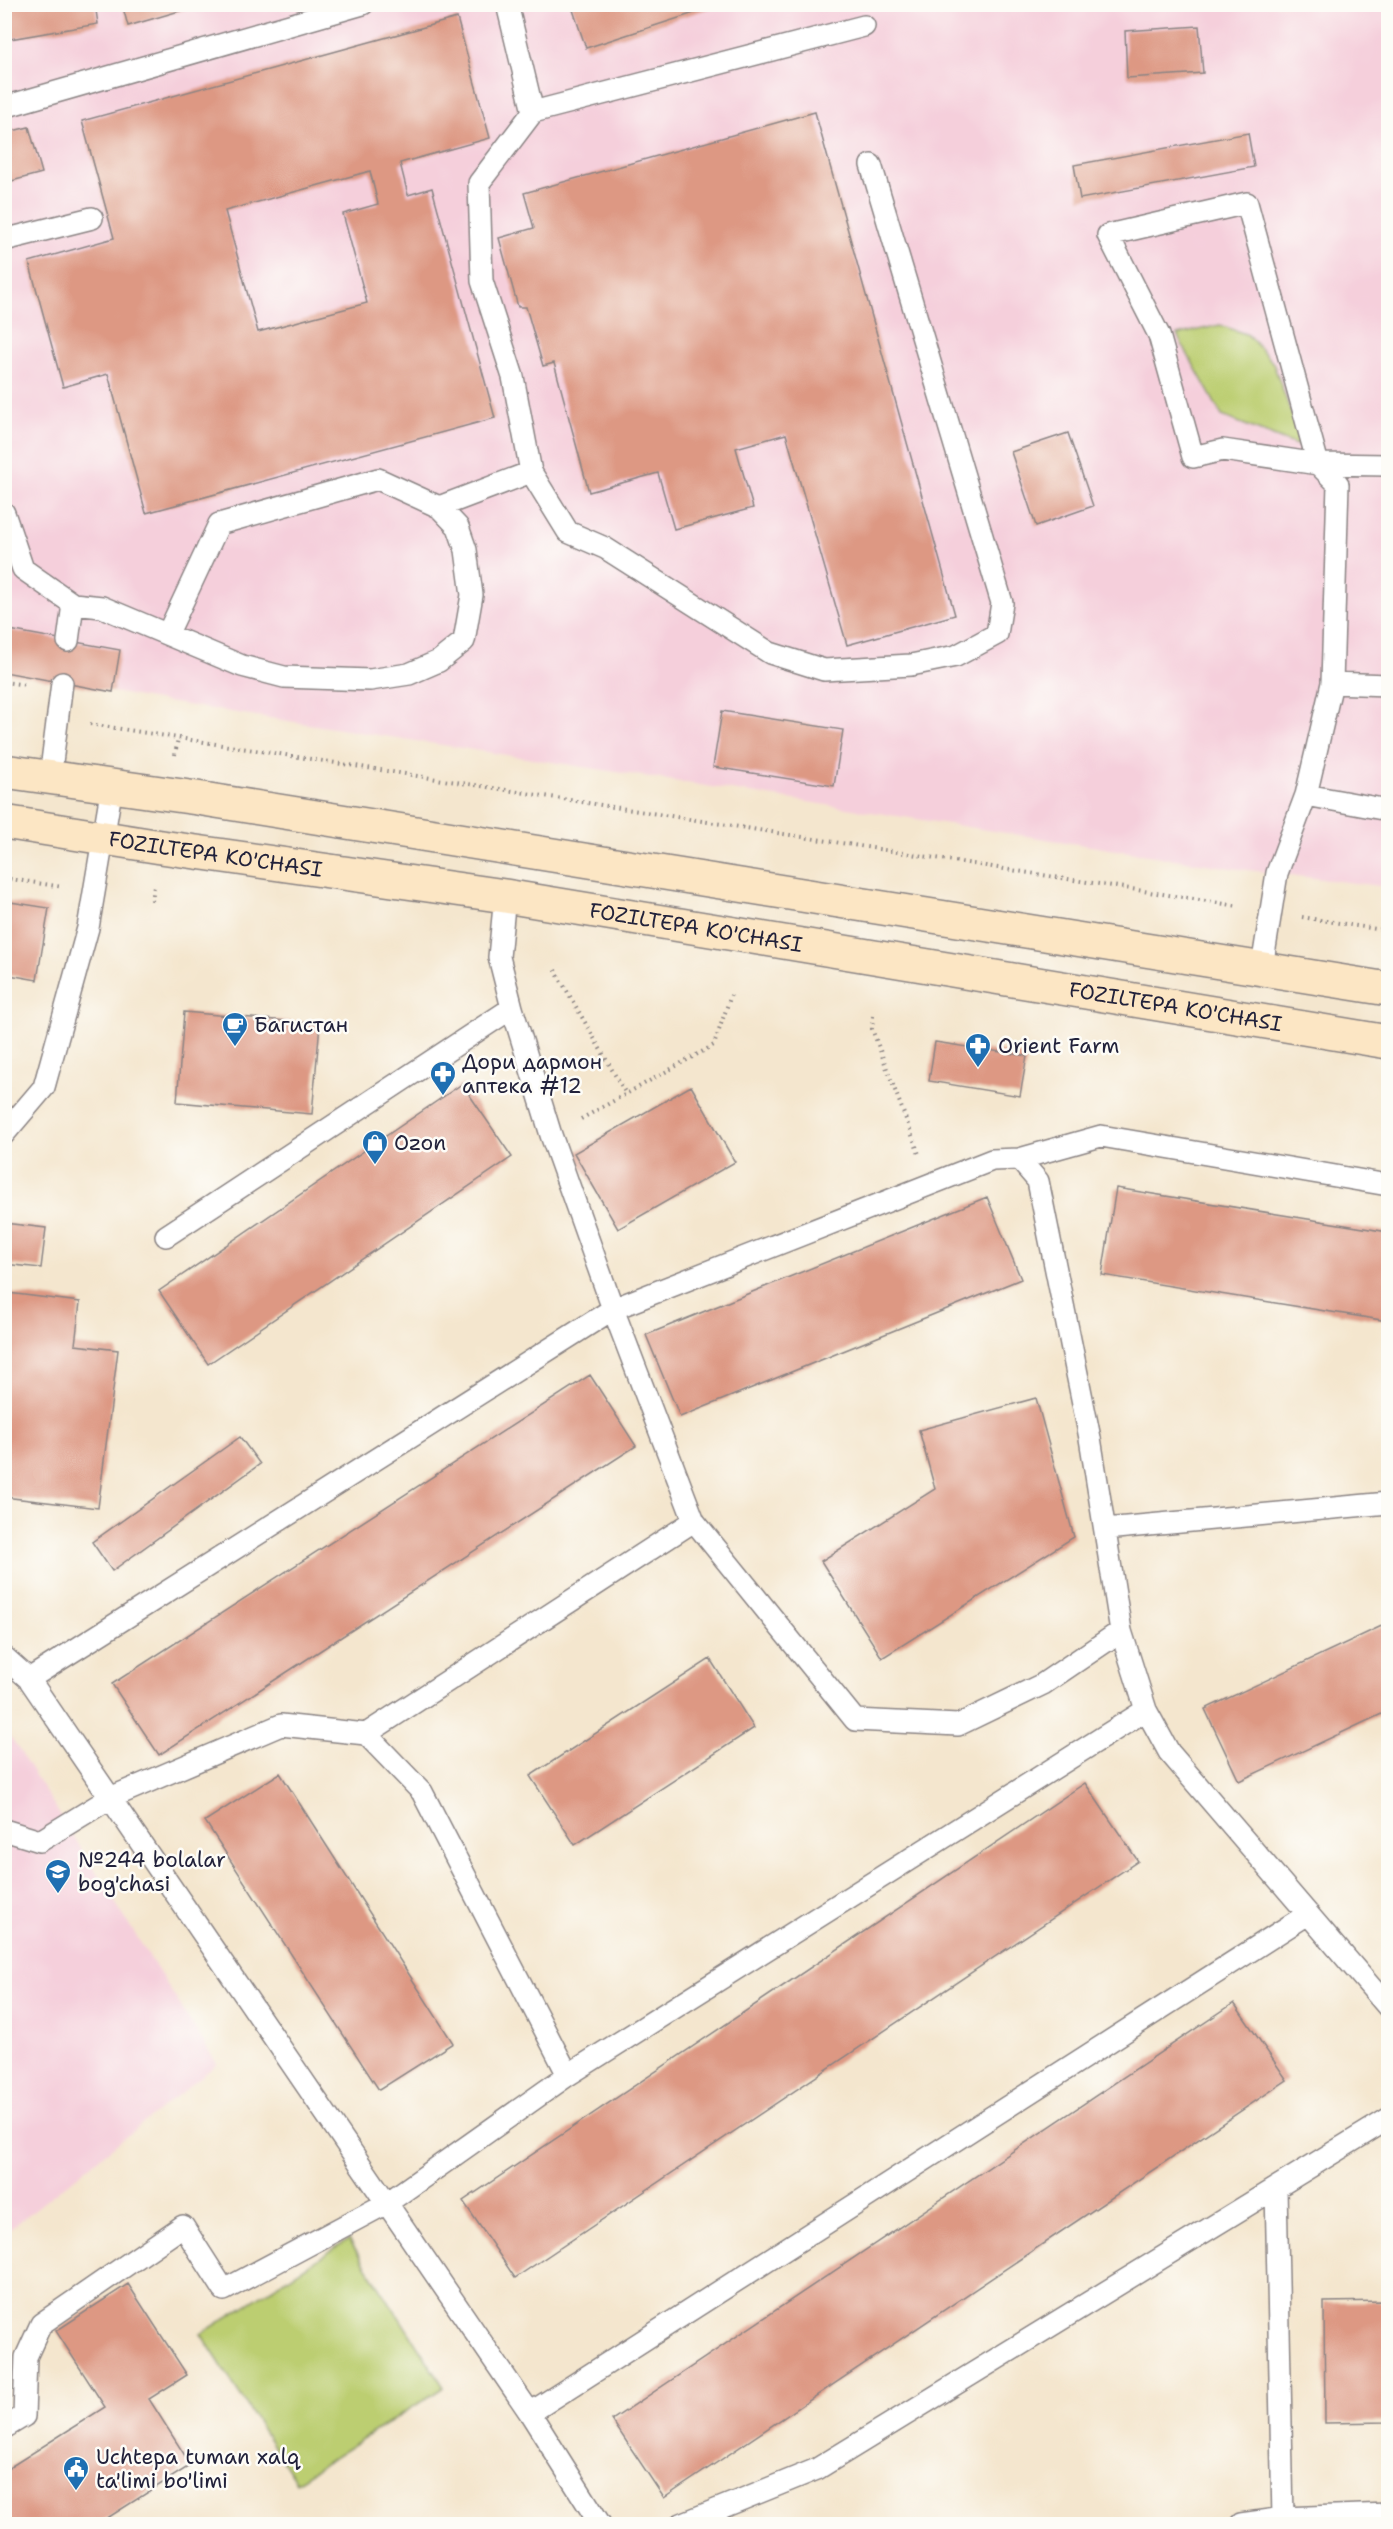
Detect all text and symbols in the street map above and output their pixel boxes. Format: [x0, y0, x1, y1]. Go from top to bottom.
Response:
street label: FOZILTEPA KO'CHASI [107, 825, 324, 884]
street label: FOZILTEPA KO'CHASI [587, 896, 805, 959]
street label: FOZILTEPA KO'CHASI [1067, 975, 1284, 1038]
cafe icon: Багистан [220, 1010, 250, 1048]
place label: Багистан [254, 1011, 348, 1039]
pharmacy icon: Orient Farm [963, 1031, 993, 1069]
place label: Orient Farm [998, 1032, 1119, 1060]
place label: Дори дармон аптека #12 [462, 1048, 602, 1100]
pharmacy icon: Дори дармон аптека #12 [428, 1059, 458, 1097]
shop icon: Ozon [360, 1128, 390, 1166]
place label: Ozon [394, 1129, 446, 1157]
place label: №244 bolalar bog'chasi [78, 1846, 226, 1898]
school or university icon: №244 bolalar bog'chasi [43, 1857, 73, 1895]
place label: Uchtepa tuman xalq ta'limi bo'limi [96, 2443, 301, 2495]
public building icon: Uchtepa tuman xalq ta'limi bo'limi [61, 2454, 91, 2492]

